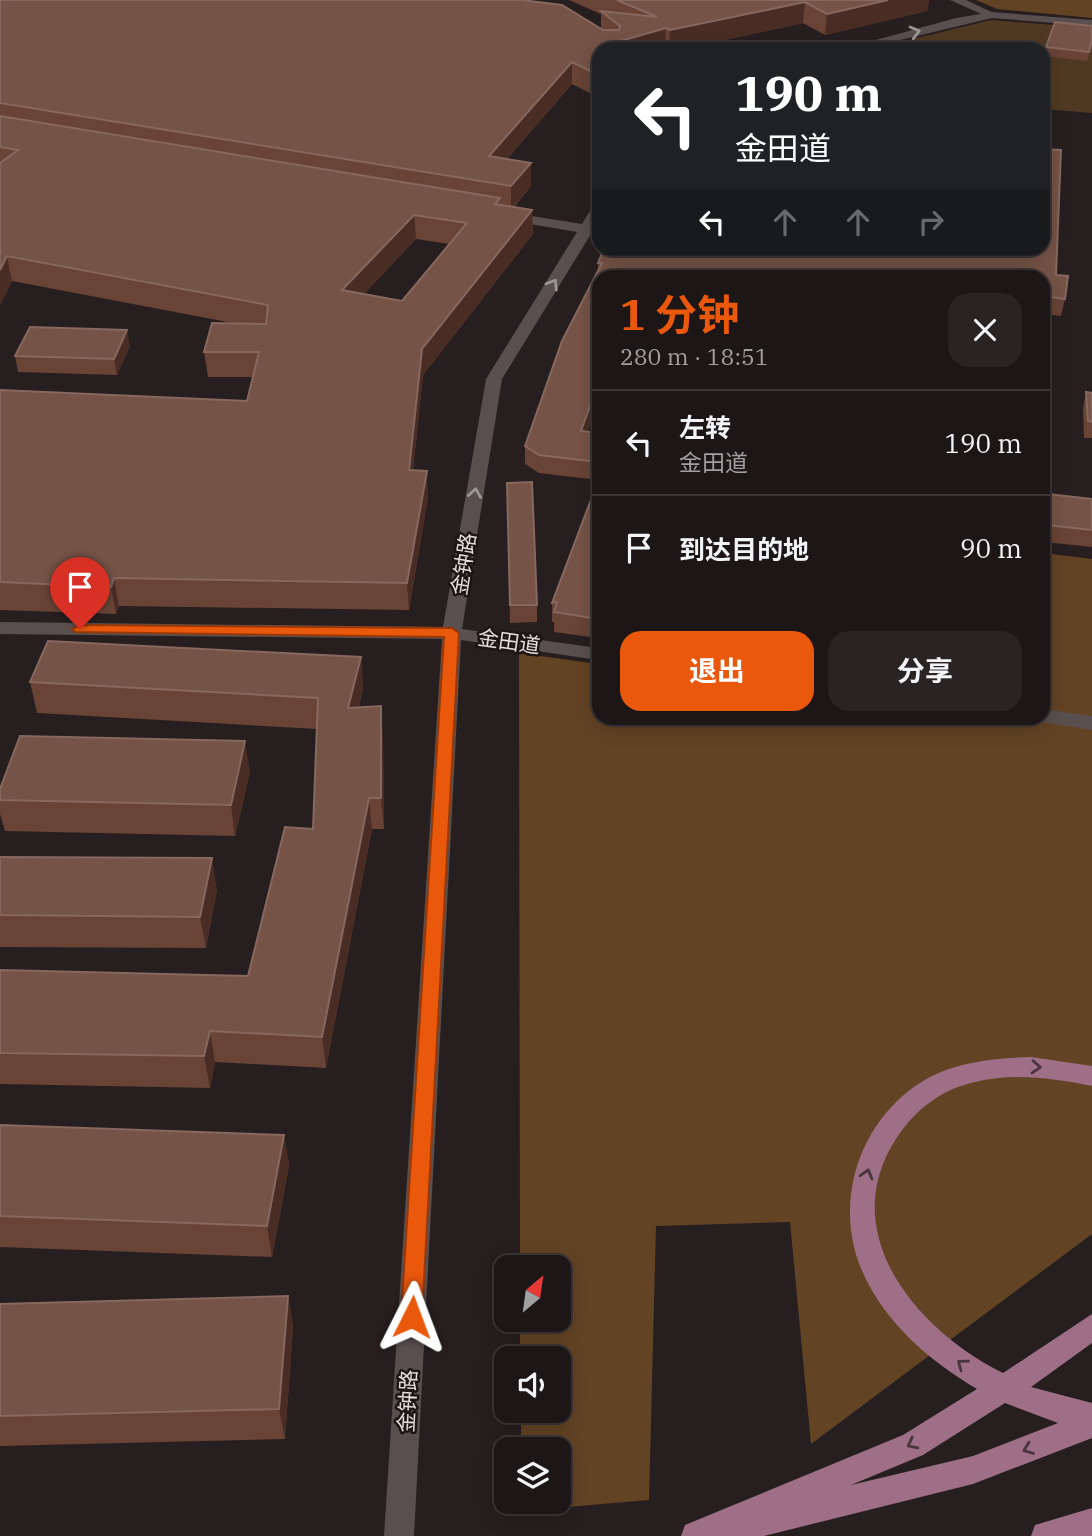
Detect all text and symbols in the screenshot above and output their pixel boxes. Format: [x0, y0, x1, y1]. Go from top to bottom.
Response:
one-way arrow [909, 25, 921, 40]
text: 190 m [735, 61, 882, 124]
icon: left [620, 70, 711, 161]
text: 金田道 [735, 127, 831, 169]
icon: left [693, 203, 731, 241]
icon: ahead [766, 203, 804, 241]
icon: ahead [839, 203, 877, 241]
icon: right [912, 203, 950, 241]
one-way arrow [545, 279, 558, 292]
text: 1 分钟 [620, 287, 739, 342]
button: close [948, 293, 1022, 367]
text: 280 m · 18:51 [620, 341, 769, 371]
text: 左转 [679, 410, 731, 444]
icon: left [620, 424, 658, 462]
text: 190 m [944, 426, 1022, 460]
text: 金田道 [679, 447, 748, 477]
one-way arrow [467, 487, 482, 499]
icon: arrive [620, 529, 658, 567]
street label: 金钟路 [444, 531, 482, 597]
text: 90 m [960, 531, 1022, 565]
text: 到达目的地 [679, 532, 809, 566]
pin [50, 557, 110, 629]
icon: arrive [61, 568, 99, 606]
street label: 金田道 [476, 623, 542, 659]
button: 退出 [620, 631, 814, 711]
button: 分享 [828, 631, 1022, 711]
one-way arrow [1031, 1059, 1042, 1074]
one-way arrow [858, 1169, 873, 1181]
north arrow [494, 1255, 570, 1332]
map controls [494, 1255, 571, 1514]
position arrow [375, 1280, 449, 1354]
button: sound [494, 1346, 571, 1423]
one-way arrow [957, 1360, 970, 1373]
street label: 金钟路 [391, 1369, 423, 1433]
one-way arrow [907, 1436, 919, 1450]
button: layers [494, 1437, 571, 1514]
one-way arrow [1023, 1441, 1035, 1455]

